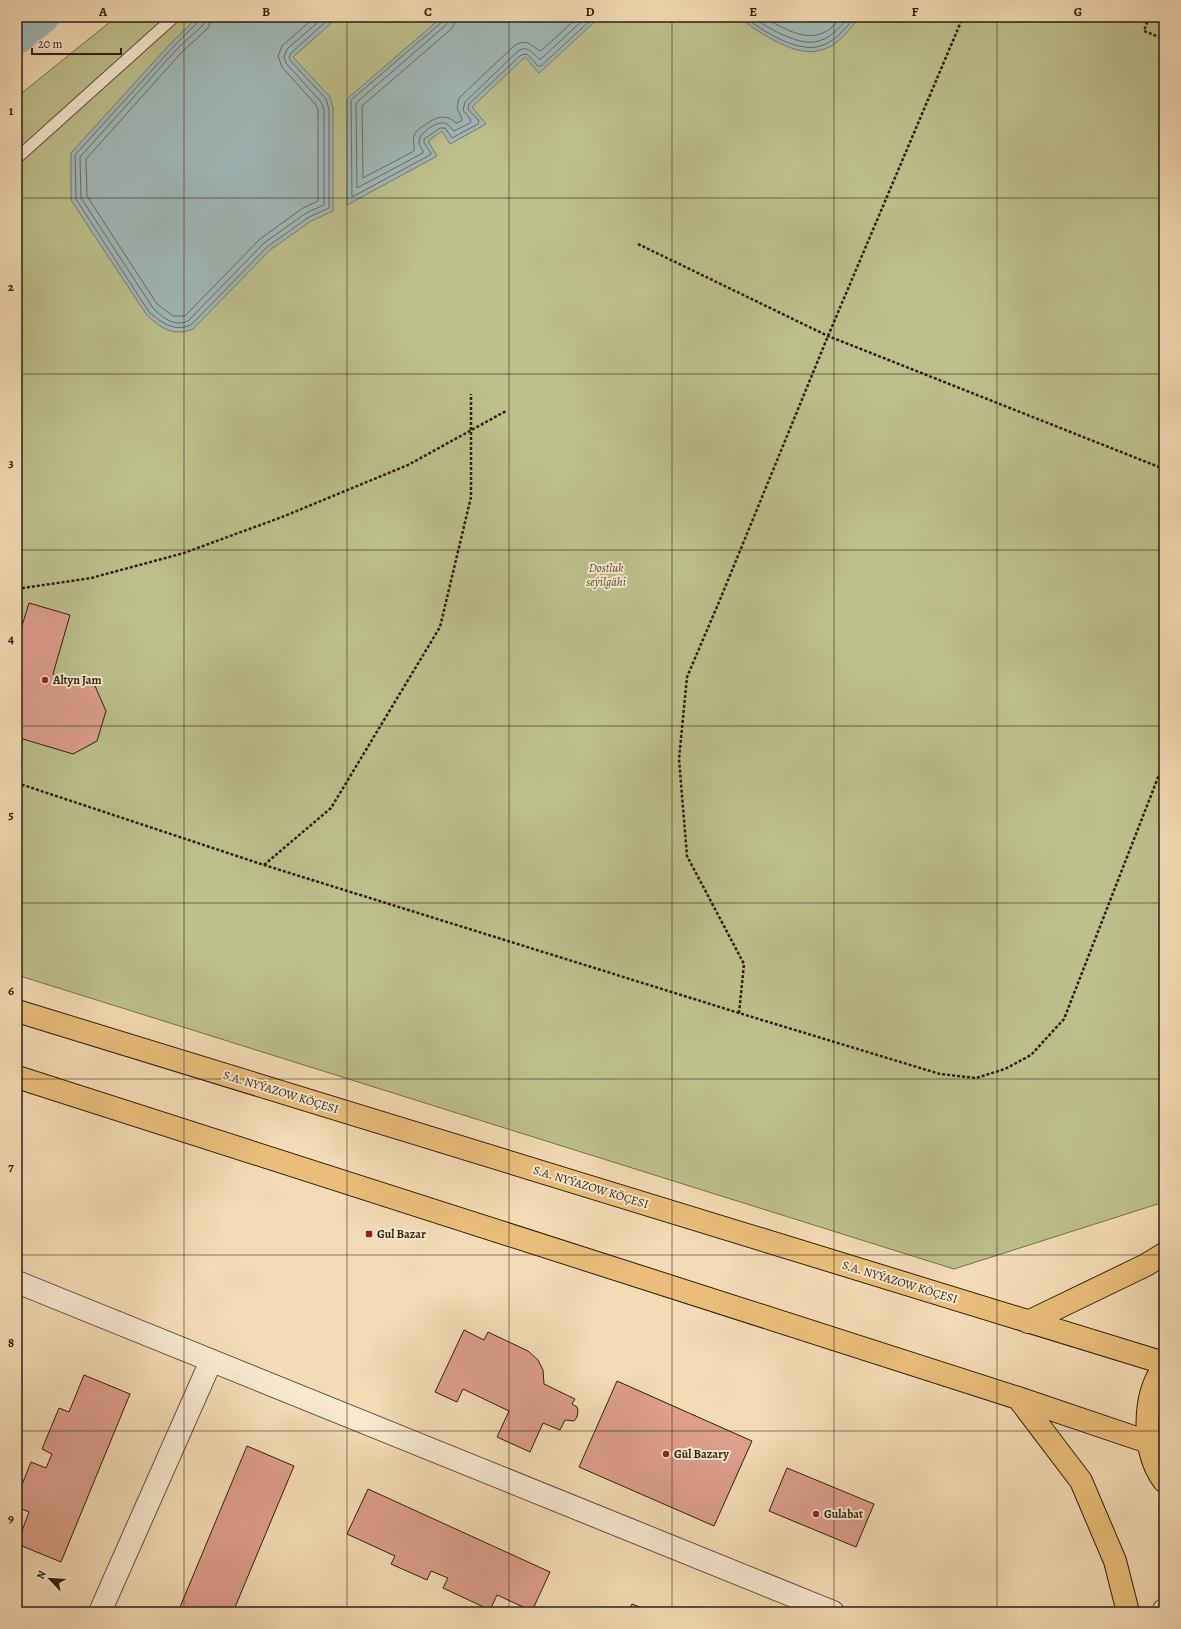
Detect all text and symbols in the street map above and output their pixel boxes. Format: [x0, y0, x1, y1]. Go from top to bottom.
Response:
text: A [98, 3, 108, 20]
text: B [262, 3, 270, 20]
text: C [424, 3, 432, 20]
text: D [585, 3, 595, 20]
text: E [749, 3, 757, 20]
text: F [912, 3, 919, 20]
text: G [1074, 3, 1082, 20]
scale bar [32, 30, 121, 56]
text: 20 m [38, 36, 62, 52]
text: 1 [9, 102, 14, 119]
text: 2 [8, 278, 15, 295]
text: 3 [8, 454, 14, 471]
park label: Dostluk seýilgähi [586, 560, 626, 590]
text: 4 [8, 630, 14, 647]
place label: Altyn Jam [52, 672, 102, 688]
marker: Altyn Jam [40, 675, 50, 685]
text: 5 [8, 806, 14, 823]
text: 6 [8, 982, 14, 999]
street label: S.A. NYÝAZOW KÖÇESI [221, 1067, 341, 1117]
text: 7 [8, 1158, 14, 1175]
street label: S.A. NYÝAZOW KÖÇESI [531, 1162, 651, 1212]
place label: Gul Bazar [377, 1226, 426, 1242]
marker: Gul Bazar [364, 1229, 374, 1239]
street label: S.A. NYÝAZOW KÖÇESI [840, 1257, 960, 1307]
text: 8 [8, 1334, 14, 1351]
place label: Gül Bazary [674, 1446, 729, 1462]
marker: Gül Bazary [661, 1449, 671, 1459]
place label: Gulabat [824, 1506, 863, 1522]
marker: Gulabat [811, 1509, 821, 1519]
text: 9 [8, 1510, 14, 1527]
north arrow [30, 1559, 70, 1599]
text: N [33, 1568, 50, 1582]

